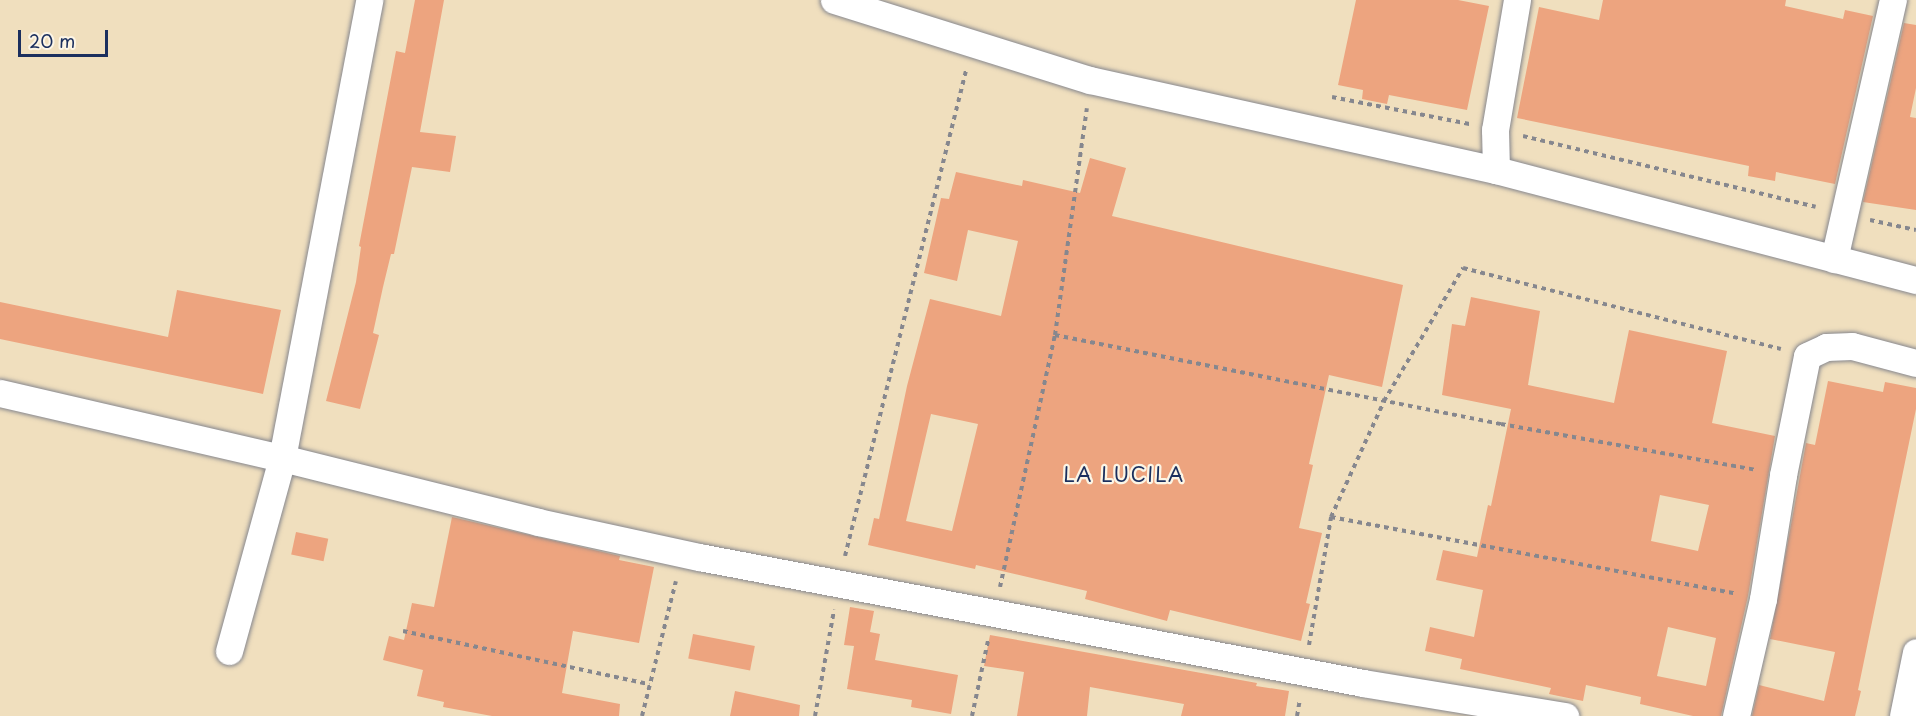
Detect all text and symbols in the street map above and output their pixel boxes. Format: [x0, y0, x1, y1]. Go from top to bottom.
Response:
scale bar [21, 18, 111, 56]
text: 20 m [29, 27, 75, 54]
district label: LA LUCILA [1065, 462, 1183, 486]

